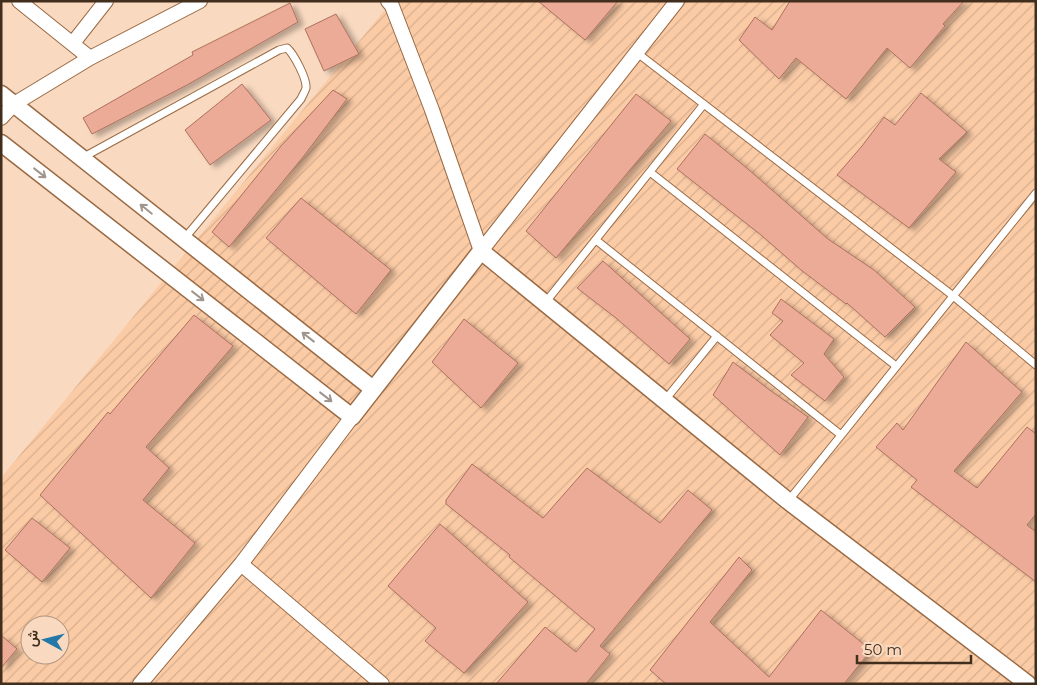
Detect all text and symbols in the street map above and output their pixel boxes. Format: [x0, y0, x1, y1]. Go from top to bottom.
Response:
one-way arrow [33, 167, 46, 178]
one-way arrow [140, 203, 153, 214]
one-way arrow [191, 291, 204, 302]
one-way arrow [302, 332, 315, 343]
one-way arrow [319, 392, 333, 402]
north arrow [20, 615, 70, 665]
text: ش [22, 629, 42, 648]
scale bar [857, 632, 971, 664]
text: 50 m [864, 640, 902, 659]

